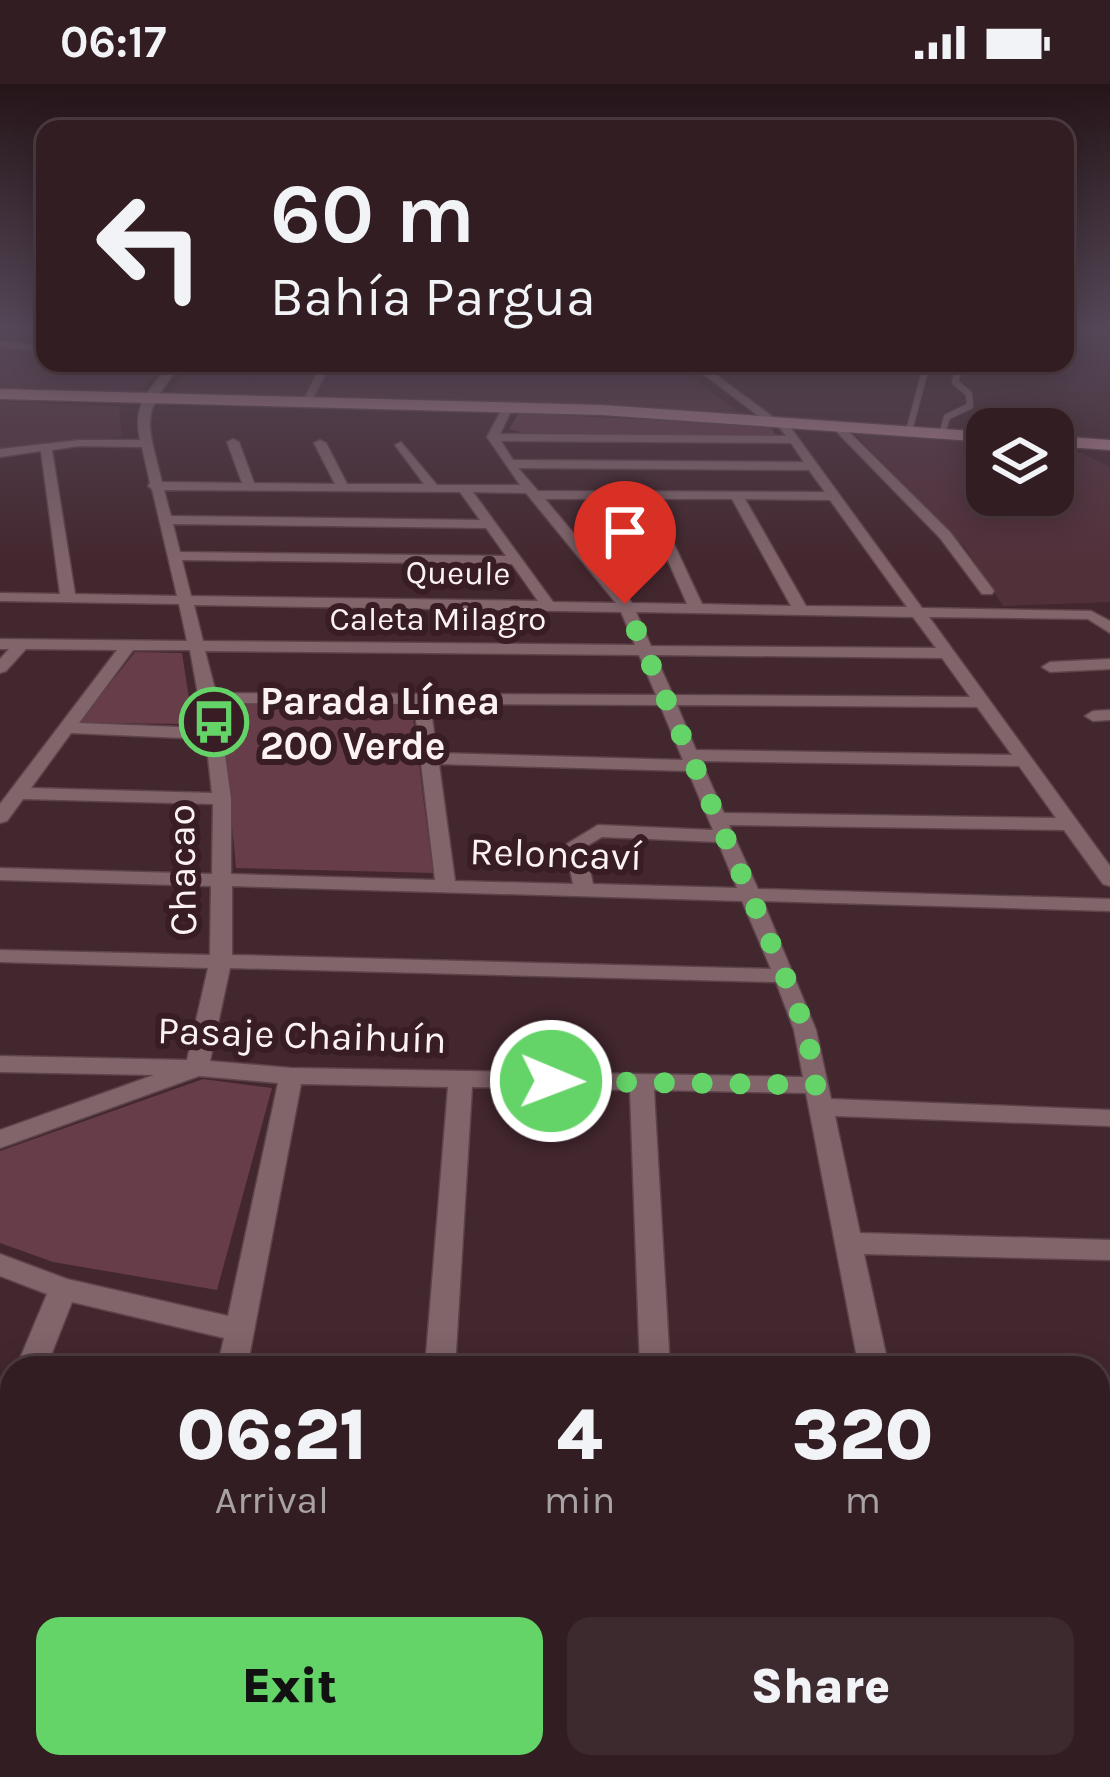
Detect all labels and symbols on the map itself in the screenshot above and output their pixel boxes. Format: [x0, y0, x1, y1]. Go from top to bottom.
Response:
pin [574, 481, 676, 604]
street label: Queule [405, 553, 511, 593]
street label: Caleta Milagro [330, 600, 546, 638]
place label: Parada Línea 200 Verde [260, 678, 500, 769]
bus stop icon: Parada Línea 200 Verde [179, 687, 249, 757]
street label: Chacao [158, 804, 206, 936]
street label: Reloncaví [469, 828, 643, 880]
street label: Pasaje Chaihuín [157, 1007, 447, 1063]
position arrow [488, 1018, 614, 1144]

